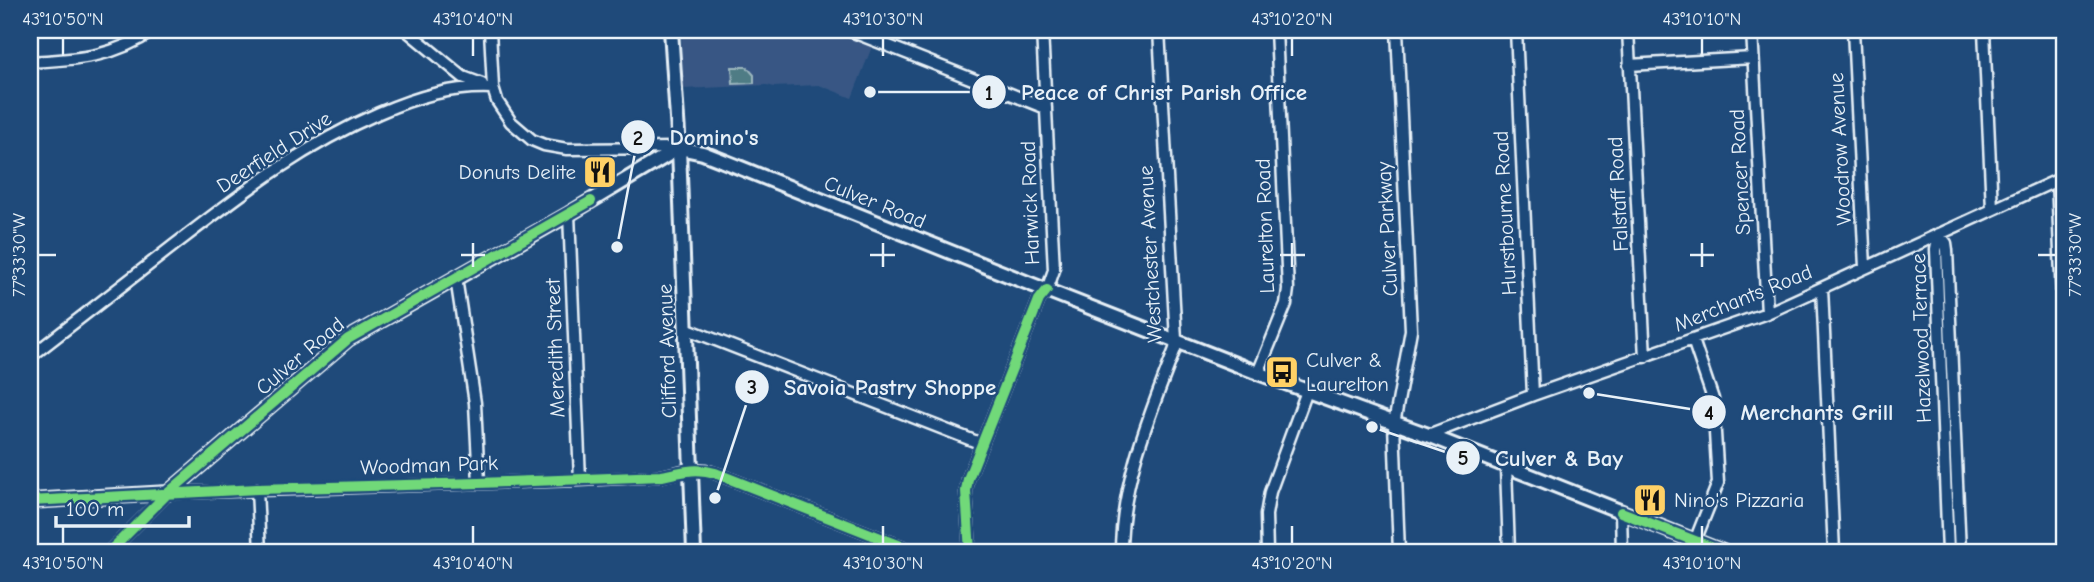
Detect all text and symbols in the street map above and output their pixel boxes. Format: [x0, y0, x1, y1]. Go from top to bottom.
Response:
text: 43°10'50"N [22, 9, 104, 30]
text: 43°10'40"N [433, 9, 513, 30]
text: 43°10'30"N [843, 9, 923, 30]
text: 43°10'20"N [1251, 9, 1333, 30]
text: 43°10'10"N [1663, 9, 1741, 30]
callout: Peace of Christ Parish Office [972, 70, 1321, 114]
street label: Woodrow Avenue [1824, 72, 1856, 226]
text: Peace of Christ Parish Office [1021, 79, 1307, 106]
text: 1 [985, 81, 993, 105]
street label: Deerfield Drive [212, 106, 336, 198]
street label: Spencer Road [1725, 108, 1755, 236]
callout: Domino's [620, 115, 772, 159]
text: Domino's [669, 124, 759, 151]
text: 2 [633, 126, 643, 150]
street label: Hurstbourne Road [1489, 130, 1521, 296]
street label: Falstaff Road [1603, 136, 1633, 252]
street label: Harwick Road [1016, 140, 1044, 266]
restaurant icon: Donuts Delite [581, 153, 619, 191]
street label: Laurelton Road [1251, 158, 1279, 294]
place label: Donuts Delite [459, 160, 576, 184]
street label: Culver Parkway [1371, 160, 1403, 297]
street label: Westchester Avenue [1133, 165, 1167, 343]
street label: Culver Road [821, 171, 929, 233]
text: 77°33'30"W [9, 213, 30, 297]
text: 77°33'30"W [2065, 213, 2086, 297]
street label: Hazelwood Terrace [1906, 253, 1936, 423]
street label: Merchants Road [1670, 259, 1816, 337]
street label: Meredith Street [541, 277, 569, 418]
street label: Clifford Avenue [653, 283, 681, 419]
street label: Culver Road [251, 312, 349, 400]
place label: Culver & Laurelton [1306, 348, 1389, 396]
bus stop icon: Culver & Laurelton [1263, 353, 1301, 391]
callout: Savoia Pastry Shoppe [734, 365, 1010, 409]
text: Savoia Pastry Shoppe [784, 374, 996, 401]
text: 3 [747, 375, 757, 399]
callout: Merchants Grill [1691, 390, 1907, 434]
text: Merchants Grill [1741, 399, 1894, 426]
text: 4 [1704, 401, 1714, 425]
callout: Culver & Bay [1445, 436, 1637, 480]
text: Culver & Bay [1495, 445, 1624, 472]
text: 5 [1457, 446, 1469, 470]
street label: Woodman Park [360, 451, 498, 479]
restaurant icon: Nino's Pizzaria [1631, 481, 1669, 519]
scale bar [56, 484, 189, 528]
place label: Nino's Pizzaria [1674, 488, 1804, 512]
text: 100 m [66, 497, 124, 521]
text: 43°10'50"N [22, 553, 104, 574]
text: 43°10'40"N [433, 553, 513, 574]
text: 43°10'30"N [843, 553, 923, 574]
text: 43°10'20"N [1251, 553, 1333, 574]
text: 43°10'10"N [1663, 553, 1741, 574]

